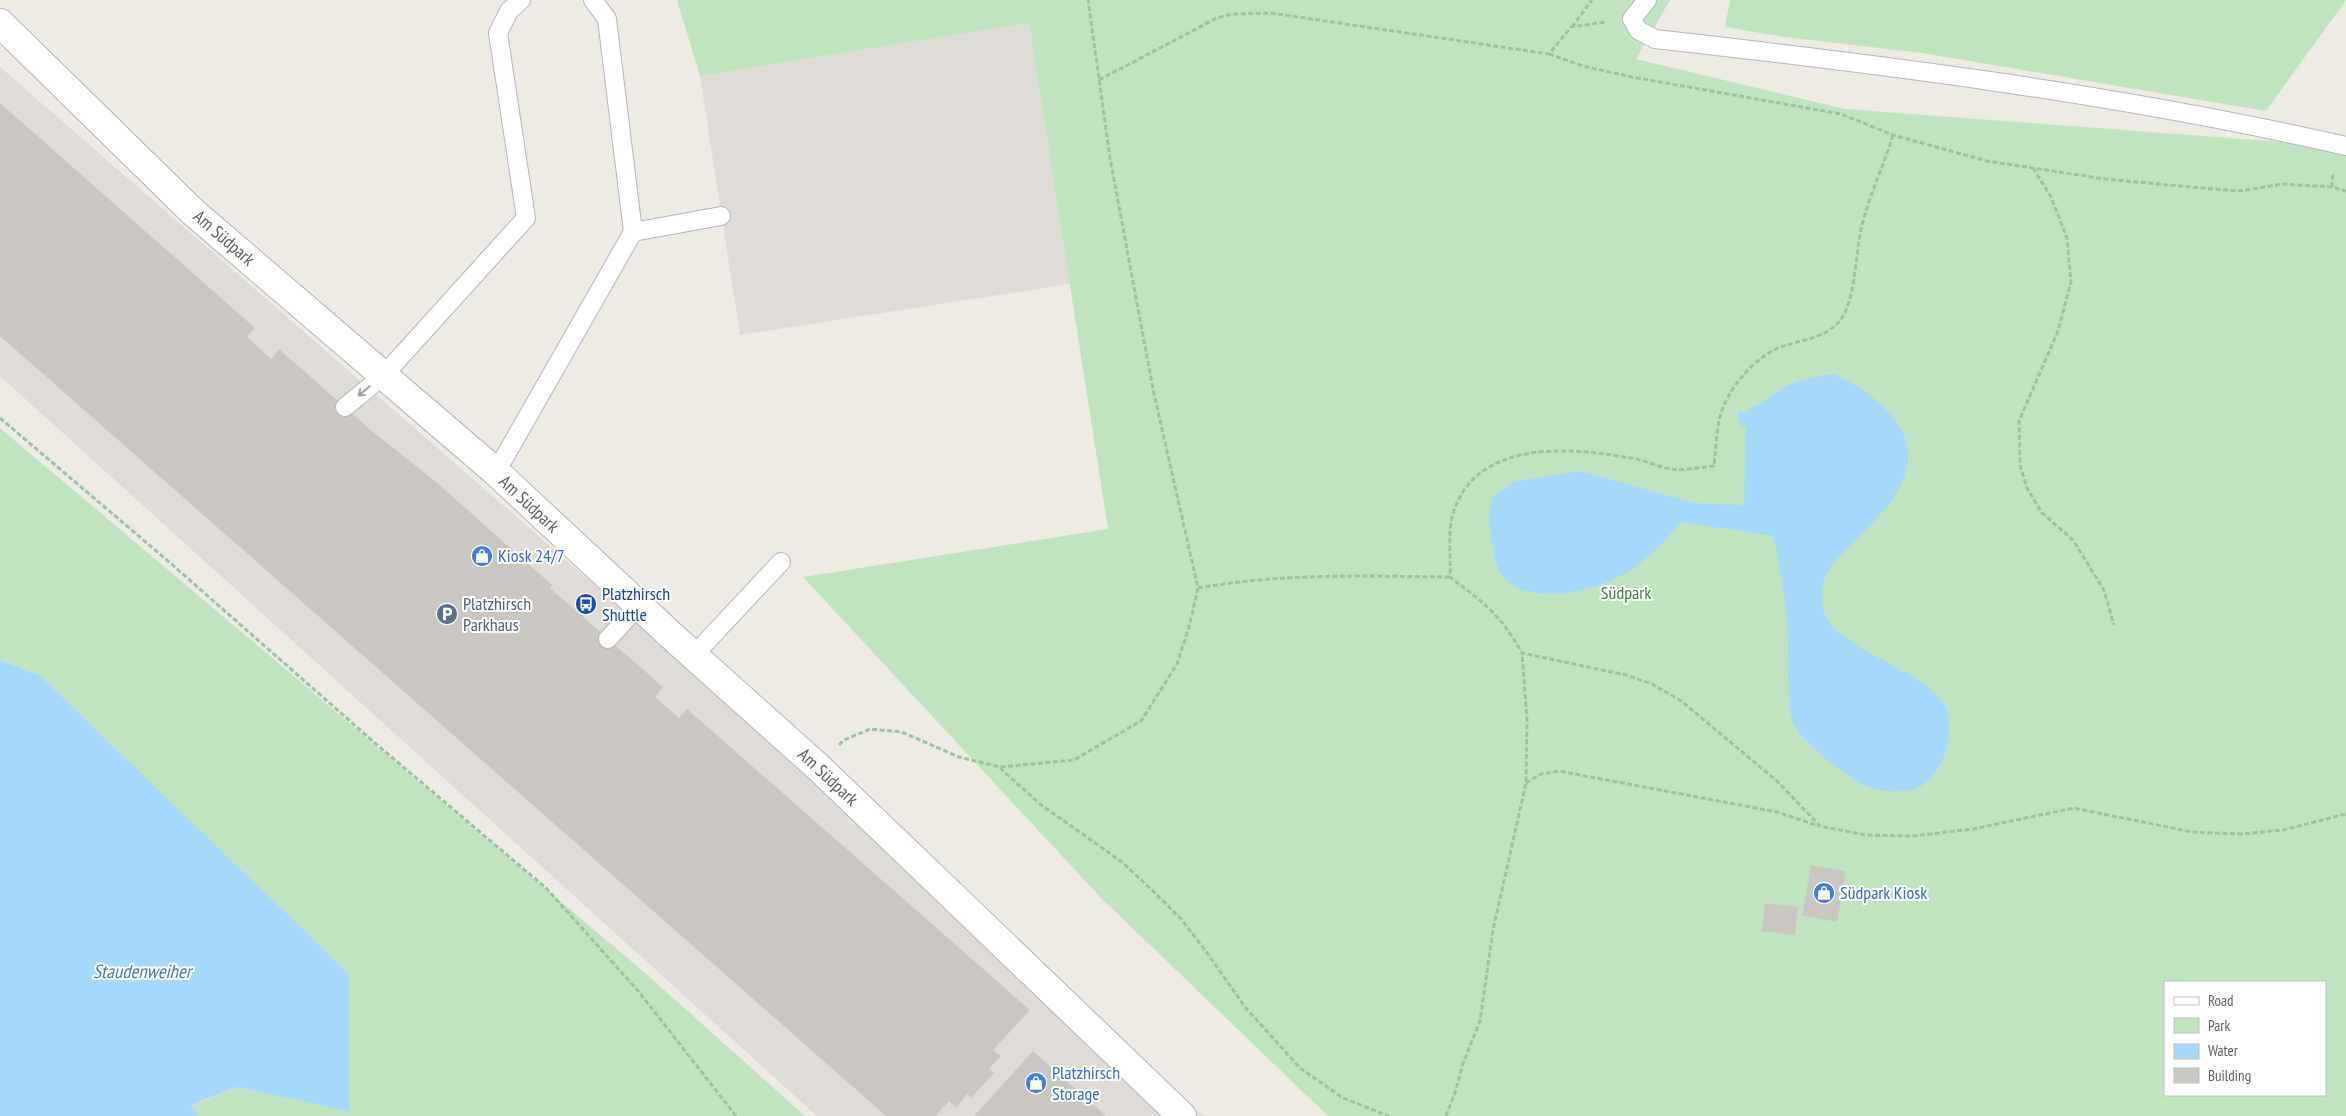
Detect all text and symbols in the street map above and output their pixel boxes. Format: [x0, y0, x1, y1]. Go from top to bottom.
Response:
street label: Am Südpark [189, 205, 260, 271]
one-way arrow [358, 386, 371, 397]
street label: Am Südpark [494, 470, 564, 537]
shop icon: Kiosk 24/7 [470, 544, 494, 568]
place label: Kiosk 24/7 [498, 544, 565, 567]
park label: Südpark [1601, 581, 1651, 604]
place label: Platzhirsch Shuttle [602, 582, 670, 626]
place label: Platzhirsch Parkhaus [463, 592, 531, 636]
bus stop icon: Platzhirsch Shuttle [574, 592, 598, 616]
parking icon: Platzhirsch Parkhaus [435, 602, 459, 626]
street label: Am Südpark [793, 743, 863, 810]
shop icon: Südpark Kiosk [1812, 881, 1836, 905]
place label: Südpark Kiosk [1840, 881, 1927, 904]
water label: Staudenweiher [93, 959, 194, 983]
legend [2164, 981, 2326, 1096]
text: Road [2208, 991, 2234, 1010]
text: Park [2208, 1016, 2230, 1035]
text: Water [2208, 1041, 2239, 1060]
place label: Platzhirsch Storage [1052, 1061, 1120, 1105]
text: Building [2208, 1066, 2251, 1085]
shop icon: Platzhirsch Storage [1024, 1071, 1048, 1095]

